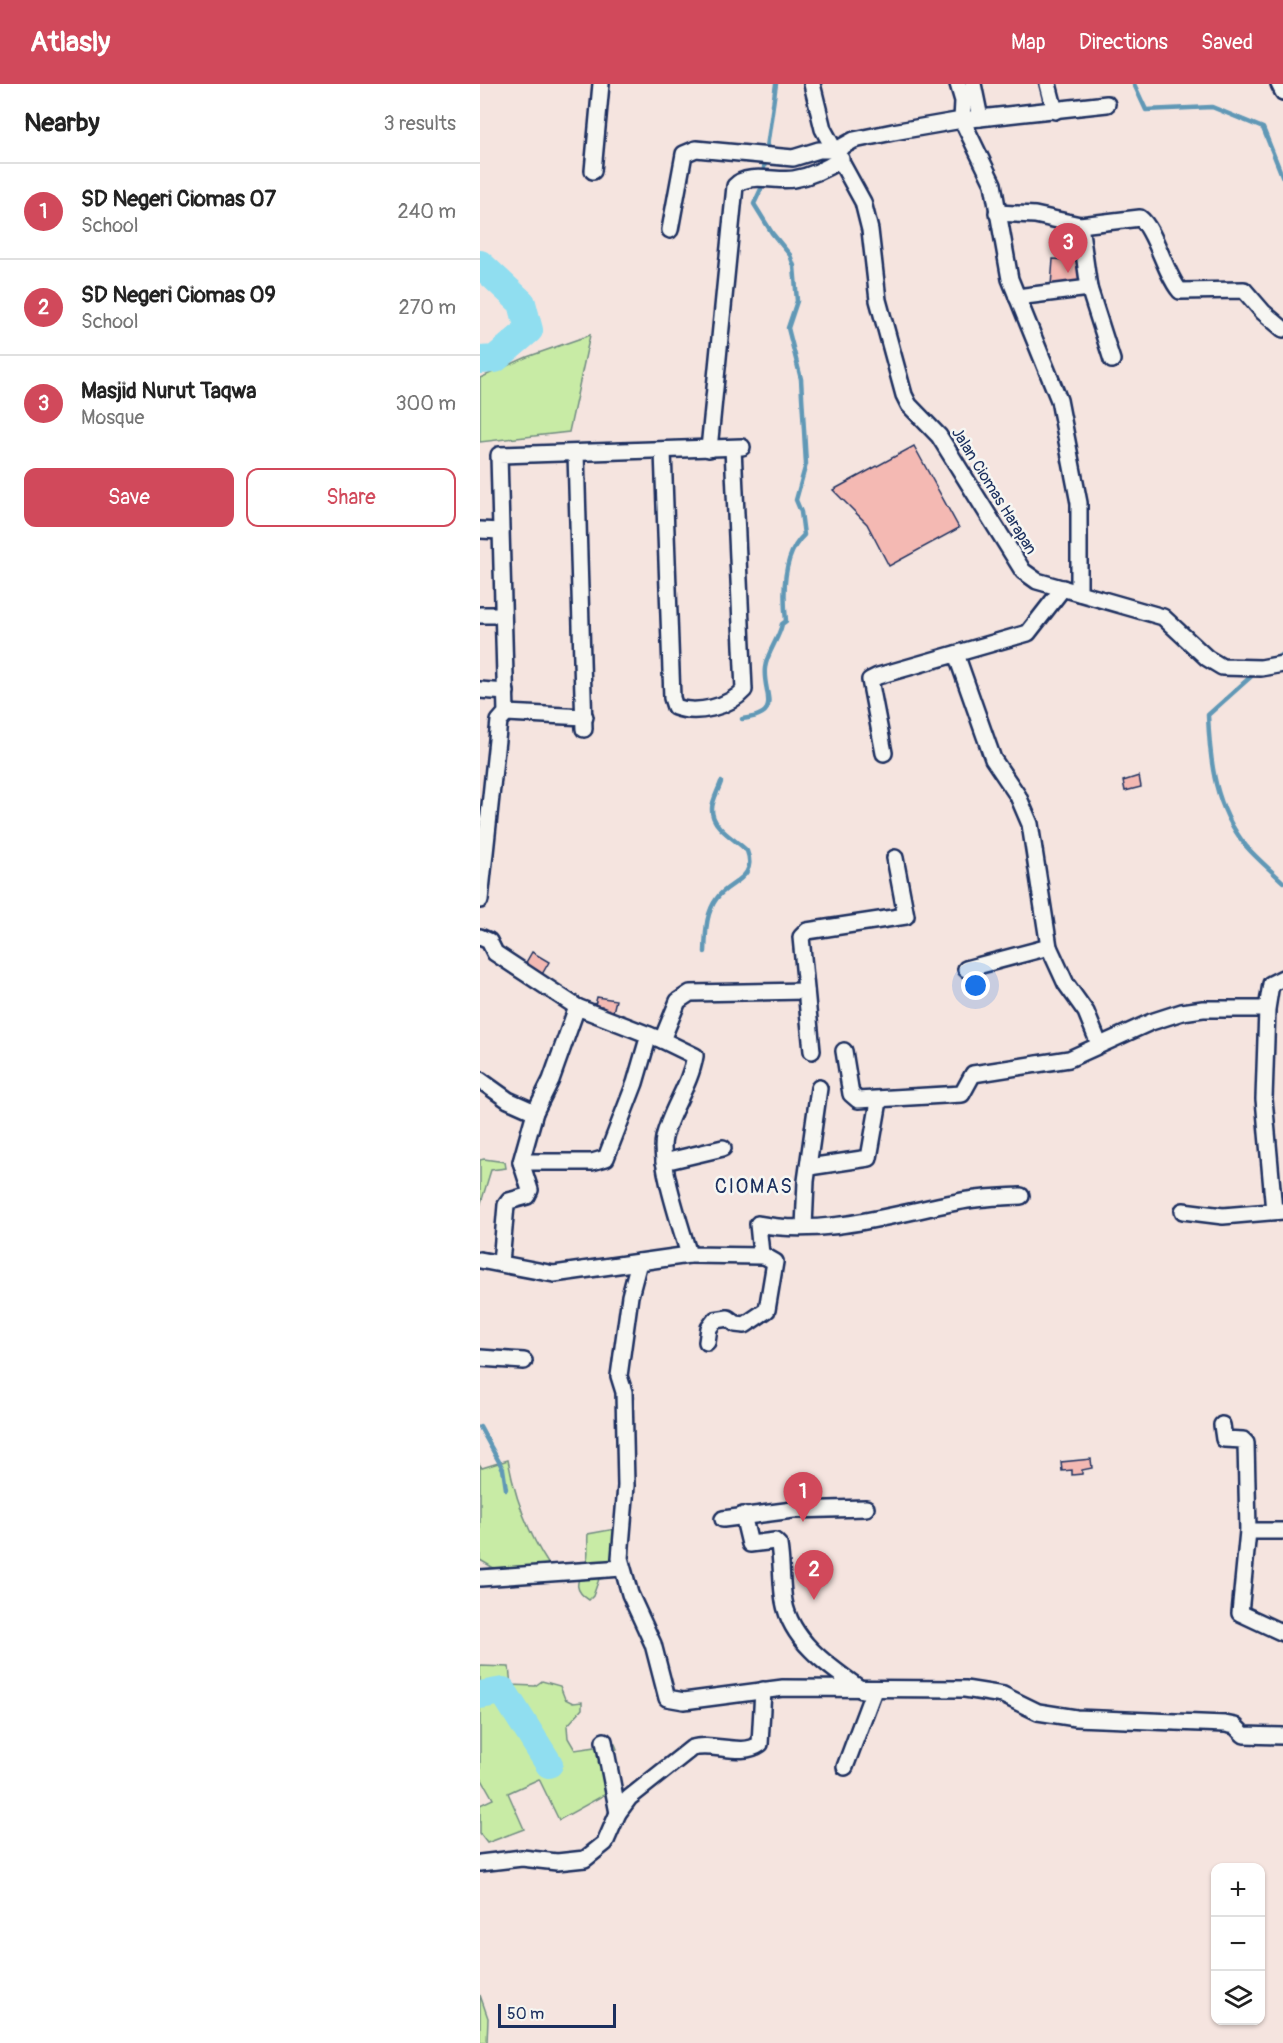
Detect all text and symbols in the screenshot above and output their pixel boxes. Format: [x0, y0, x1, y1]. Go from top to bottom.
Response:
text: Atlasly [30, 25, 110, 60]
text: Map [1011, 29, 1046, 56]
text: Directions [1079, 29, 1168, 56]
text: Saved [1201, 29, 1253, 56]
text: Nearby [24, 107, 100, 139]
text: 3 results [384, 111, 456, 136]
text: SD Negeri Ciomas 07 [81, 185, 276, 213]
text: 1 [40, 199, 47, 224]
text: 240 m [397, 199, 456, 224]
text: School [81, 213, 138, 238]
pin: 3 [1048, 224, 1088, 273]
text: SD Negeri Ciomas 09 [81, 281, 276, 309]
text: 2 [38, 295, 49, 320]
text: 270 m [398, 295, 456, 320]
text: School [81, 309, 138, 334]
text: Masjid Nurut Taqwa [81, 377, 256, 405]
text: 3 [38, 391, 49, 416]
text: 300 m [395, 391, 456, 416]
text: Mosque [81, 405, 144, 430]
street label: Jalan Ciomas Harapan [947, 424, 1041, 558]
button: Save [24, 468, 234, 527]
button: Share [246, 468, 456, 527]
your location [961, 971, 990, 1000]
district label: CIOMAS [715, 1174, 793, 1199]
pin: 1 [784, 1472, 822, 1522]
pin: 2 [794, 1550, 834, 1600]
map controls [1211, 1863, 1265, 2025]
button: + [1211, 1863, 1265, 1917]
button: − [1211, 1917, 1265, 1971]
button: layers [1211, 1971, 1265, 2025]
scale bar [498, 2001, 616, 2028]
text: 50 m [507, 2004, 544, 2024]

